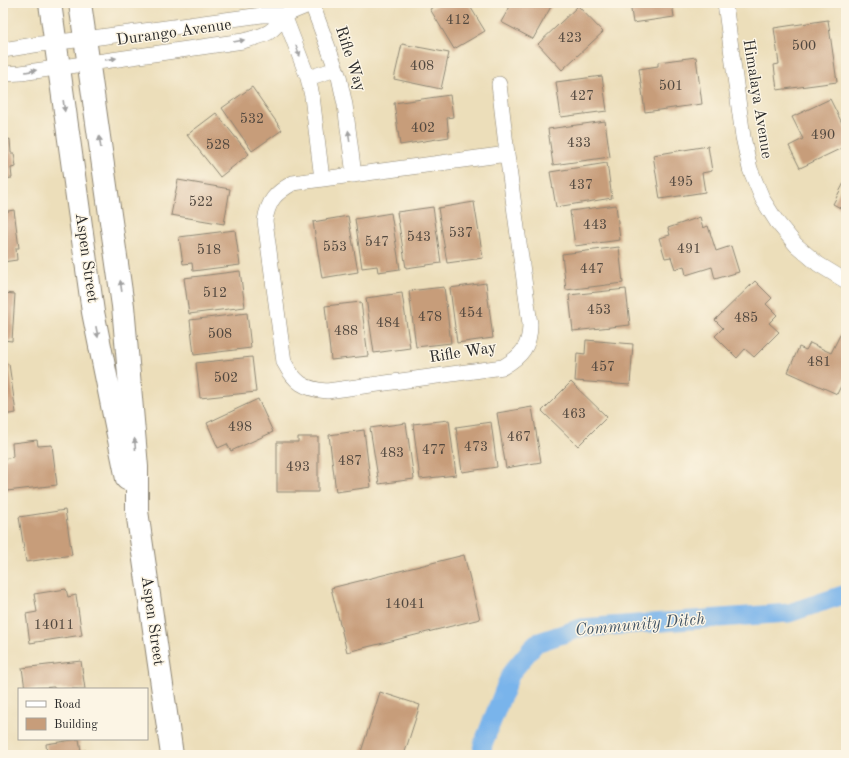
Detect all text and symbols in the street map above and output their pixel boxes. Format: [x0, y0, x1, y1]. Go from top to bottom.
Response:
house number: 412 [446, 13, 470, 27]
street label: Durango Avenue [115, 17, 233, 49]
street label: Rifle Way [332, 24, 368, 94]
house number: 423 [558, 31, 582, 45]
one-way arrow [233, 38, 246, 44]
street label: Himalaya Avenue [740, 38, 774, 160]
house number: 500 [792, 39, 816, 53]
one-way arrow [295, 46, 301, 58]
one-way arrow [105, 56, 117, 62]
house number: 408 [410, 59, 434, 73]
one-way arrow [25, 68, 37, 74]
house number: 501 [659, 79, 683, 93]
house number: 427 [570, 89, 594, 103]
one-way arrow [61, 100, 67, 112]
house number: 532 [240, 112, 264, 126]
house number: 402 [411, 121, 435, 135]
house number: 490 [811, 128, 835, 142]
one-way arrow [346, 130, 352, 142]
one-way arrow [97, 136, 103, 148]
house number: 433 [567, 136, 591, 150]
house number: 528 [206, 138, 230, 152]
house number: 495 [669, 175, 693, 189]
house number: 437 [569, 178, 593, 192]
house number: 522 [189, 195, 213, 209]
street label: Aspen Street [72, 212, 100, 304]
house number: 443 [583, 218, 607, 232]
house number: 537 [449, 226, 473, 240]
house number: 543 [407, 230, 431, 244]
house number: 547 [365, 235, 389, 249]
house number: 553 [323, 240, 347, 254]
house number: 491 [677, 242, 701, 256]
house number: 518 [197, 243, 221, 257]
house number: 447 [580, 262, 604, 276]
one-way arrow [118, 280, 124, 292]
house number: 512 [203, 286, 227, 300]
house number: 453 [587, 303, 611, 317]
house number: 454 [459, 306, 483, 320]
house number: 478 [418, 310, 442, 324]
house number: 485 [734, 311, 758, 325]
house number: 484 [376, 316, 400, 330]
house number: 488 [334, 324, 358, 338]
one-way arrow [94, 325, 100, 338]
house number: 508 [208, 327, 232, 341]
street label: Rifle Way [428, 340, 498, 366]
house number: 481 [807, 355, 831, 369]
house number: 457 [591, 360, 615, 374]
house number: 502 [214, 371, 238, 385]
house number: 463 [562, 407, 586, 421]
house number: 498 [228, 420, 252, 434]
house number: 467 [507, 430, 531, 444]
one-way arrow [132, 438, 138, 450]
house number: 473 [464, 440, 488, 454]
house number: 477 [422, 443, 446, 457]
house number: 483 [380, 446, 404, 460]
house number: 487 [338, 454, 362, 468]
house number: 493 [286, 460, 310, 474]
street label: Aspen Street [138, 575, 166, 667]
house number: 14041 [385, 597, 425, 611]
water label: Community Ditch [574, 611, 706, 639]
house number: 14011 [34, 618, 74, 632]
legend [18, 688, 148, 740]
text: Road [54, 699, 81, 711]
text: Building [54, 719, 98, 731]

